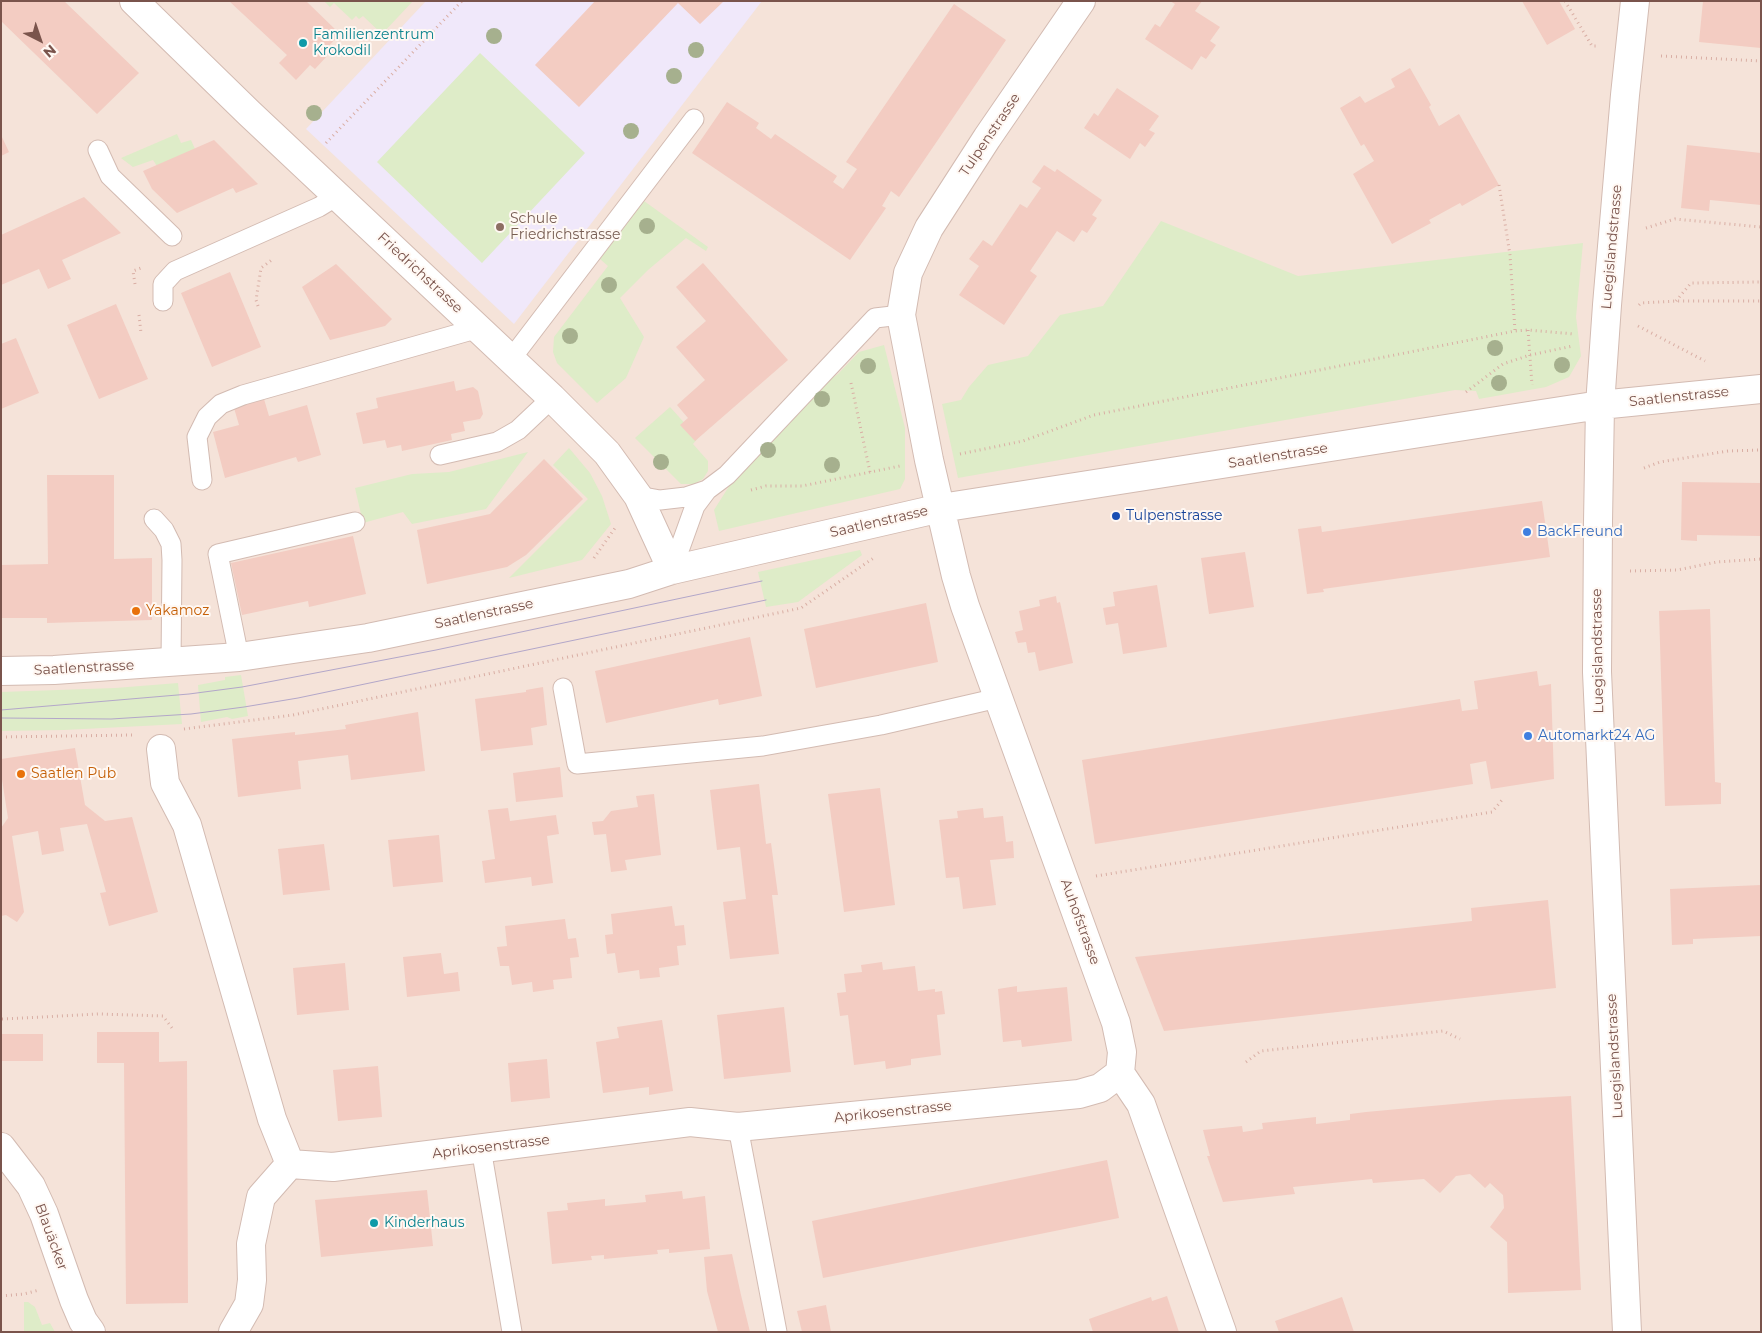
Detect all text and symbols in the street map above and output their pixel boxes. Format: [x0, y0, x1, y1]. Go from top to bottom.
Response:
north arrow [15, 15, 65, 65]
place label: Familienzentrum Krokodil [313, 27, 434, 59]
marker: Familienzentrum Krokodil [297, 37, 309, 49]
text: N [40, 41, 60, 62]
street label: Tulpenstrasse [956, 90, 1024, 180]
street label: Luegislandstrasse [1598, 184, 1626, 310]
place label: Schule Friedrichstrasse [510, 211, 620, 243]
marker: Schule Friedrichstrasse [494, 221, 506, 233]
street label: Friedrichstrasse [374, 229, 466, 317]
street label: Saatlenstrasse [1628, 383, 1730, 411]
street label: Saatlenstrasse [1227, 440, 1329, 472]
street label: Saatlenstrasse [828, 503, 930, 541]
place label: Tulpenstrasse [1126, 508, 1222, 524]
marker: Tulpenstrasse [1110, 510, 1122, 522]
place label: BackFreund [1537, 524, 1623, 540]
marker: BackFreund [1521, 526, 1533, 538]
street label: Luegislandstrasse [1589, 588, 1607, 714]
street label: Saatlenstrasse [433, 595, 535, 633]
place label: Yakamoz [146, 603, 209, 619]
marker: Yakamoz [130, 605, 142, 617]
street label: Saatlenstrasse [33, 657, 135, 679]
place label: Automarkt24 AG [1538, 728, 1655, 744]
marker: Automarkt24 AG [1522, 730, 1534, 742]
place label: Saatlen Pub [31, 766, 116, 782]
marker: Saatlen Pub [15, 768, 27, 780]
street label: Auhofstrasse [1057, 877, 1103, 967]
street label: Luegislandstrasse [1603, 993, 1627, 1119]
street label: Aprikosenstrasse [833, 1097, 953, 1127]
street label: Aprikosenstrasse [431, 1131, 551, 1163]
street label: Blauäcker [31, 1201, 71, 1273]
place label: Kinderhaus [384, 1215, 465, 1231]
marker: Kinderhaus [368, 1217, 380, 1229]

